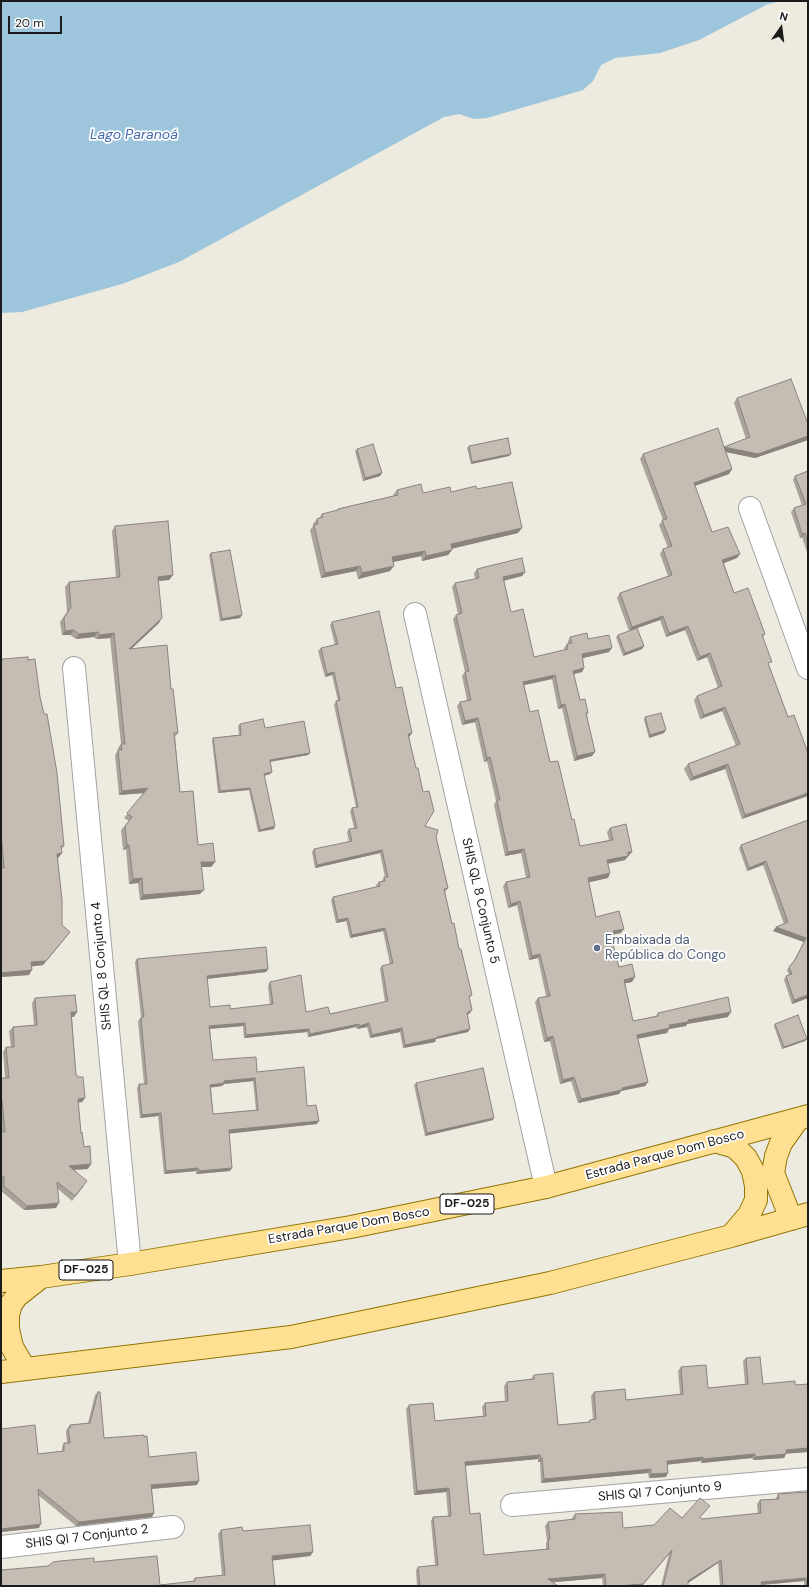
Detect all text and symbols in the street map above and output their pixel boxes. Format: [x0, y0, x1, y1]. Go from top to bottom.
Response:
scale bar [10, 8, 64, 34]
north arrow [761, 8, 801, 48]
text: N [778, 9, 789, 24]
text: 20 m [15, 15, 44, 31]
water label: Lago Paranoá [90, 127, 178, 143]
street label: SHIS QL 8 Conjunto 5 [458, 837, 502, 965]
street label: SHIS QL 8 Conjunto 4 [89, 901, 115, 1031]
place label: Embaixada da República do Congo [605, 933, 726, 964]
marker: Embaixada da República do Congo [592, 943, 602, 953]
street label: Estrada Parque Dom Bosco [584, 1126, 746, 1184]
road number: DF-025 [440, 1194, 494, 1214]
street label: Estrada Parque Dom Bosco [267, 1204, 431, 1248]
road number: DF-025 [59, 1260, 113, 1280]
street label: SHIS QI 7 Conjunto 9 [597, 1479, 723, 1505]
street label: SHIS QI 7 Conjunto 2 [25, 1522, 149, 1552]

